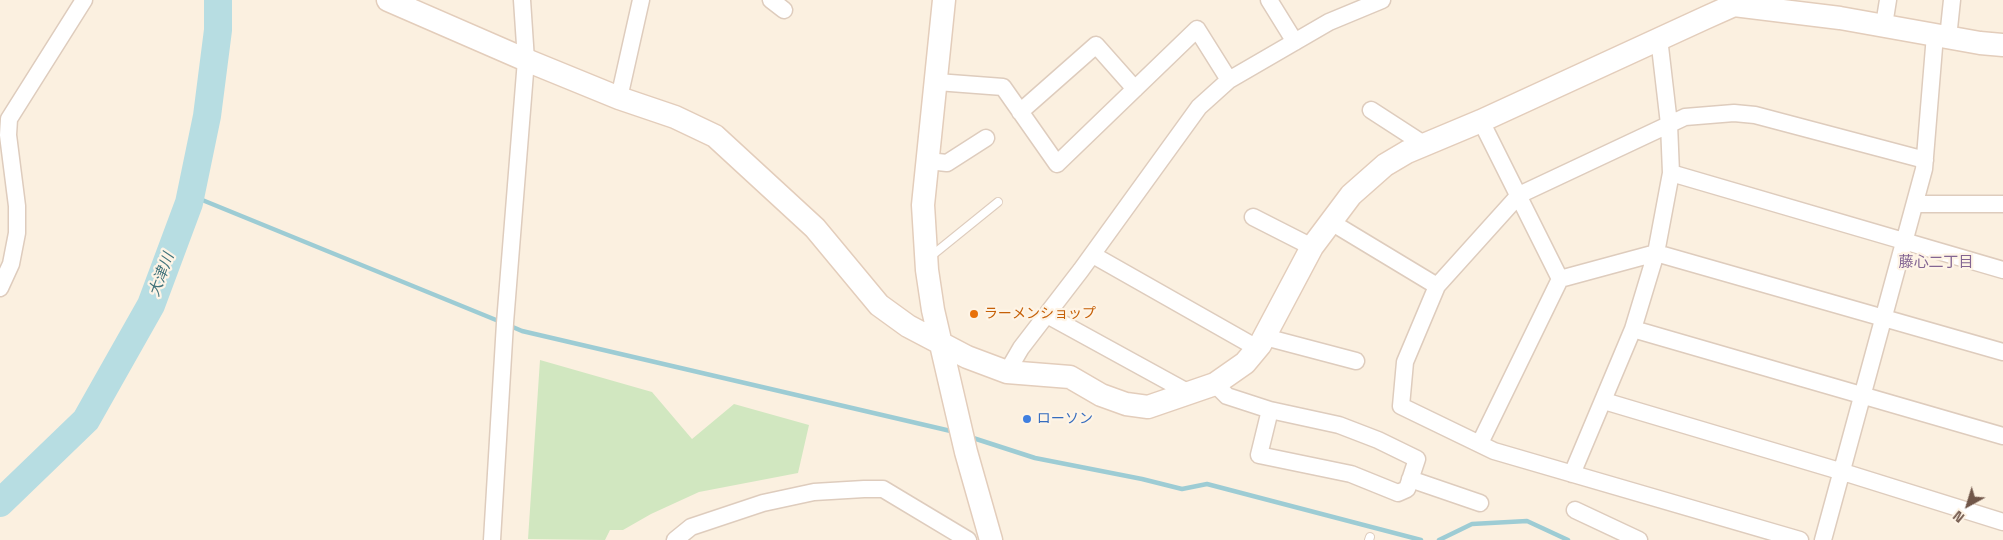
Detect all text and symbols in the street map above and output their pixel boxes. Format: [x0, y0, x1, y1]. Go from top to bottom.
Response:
water label: 大津川 [146, 251, 178, 299]
district label: 藤心二丁目 [1899, 254, 1973, 272]
place label: ラーメンショップ [984, 306, 1096, 322]
marker: ラーメンショップ [968, 308, 980, 320]
place label: ローソン [1037, 411, 1093, 427]
marker: ローソン [1021, 413, 1033, 425]
north arrow [1943, 480, 1993, 530]
text: N [1949, 507, 1968, 527]

